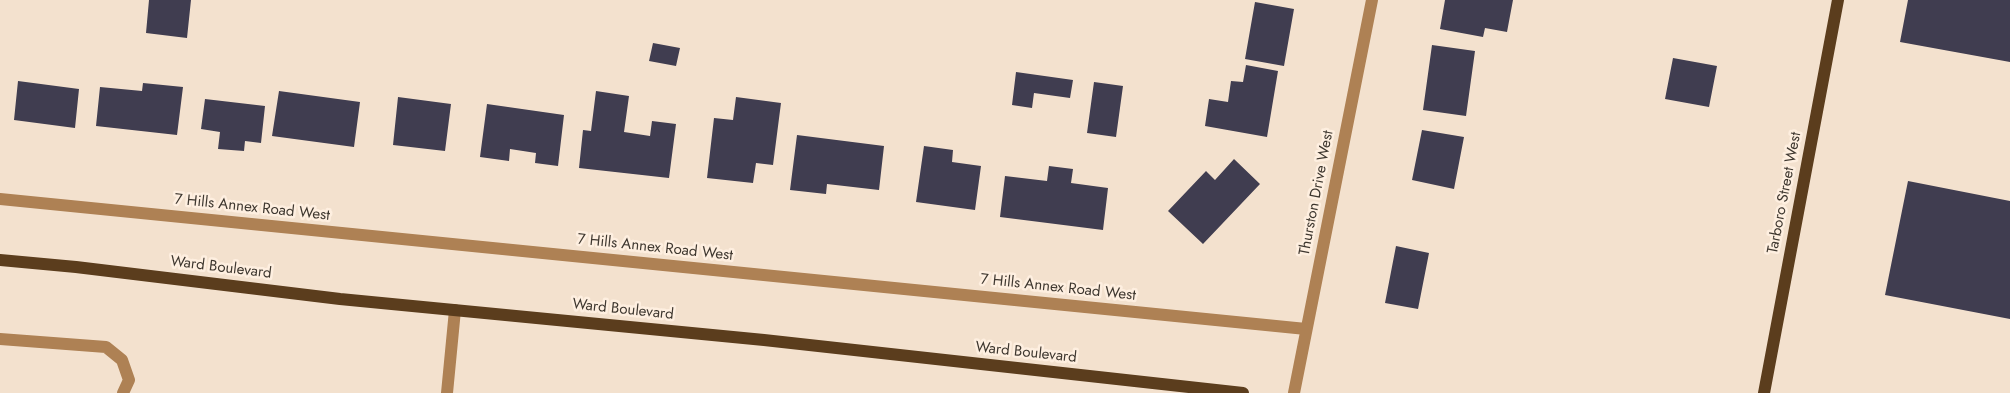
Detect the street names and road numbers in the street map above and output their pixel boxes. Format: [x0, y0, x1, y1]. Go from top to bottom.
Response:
street label: Thurston Drive West [1296, 129, 1338, 257]
street label: Tarboro Street West [1764, 131, 1806, 255]
street label: 7 Hills Annex Road West [173, 191, 331, 225]
street label: 7 Hills Annex Road West [576, 231, 734, 265]
street label: Ward Boulevard [169, 253, 273, 283]
street label: 7 Hills Annex Road West [979, 271, 1137, 305]
street label: Ward Boulevard [572, 296, 674, 324]
street label: Ward Boulevard [975, 339, 1077, 367]

